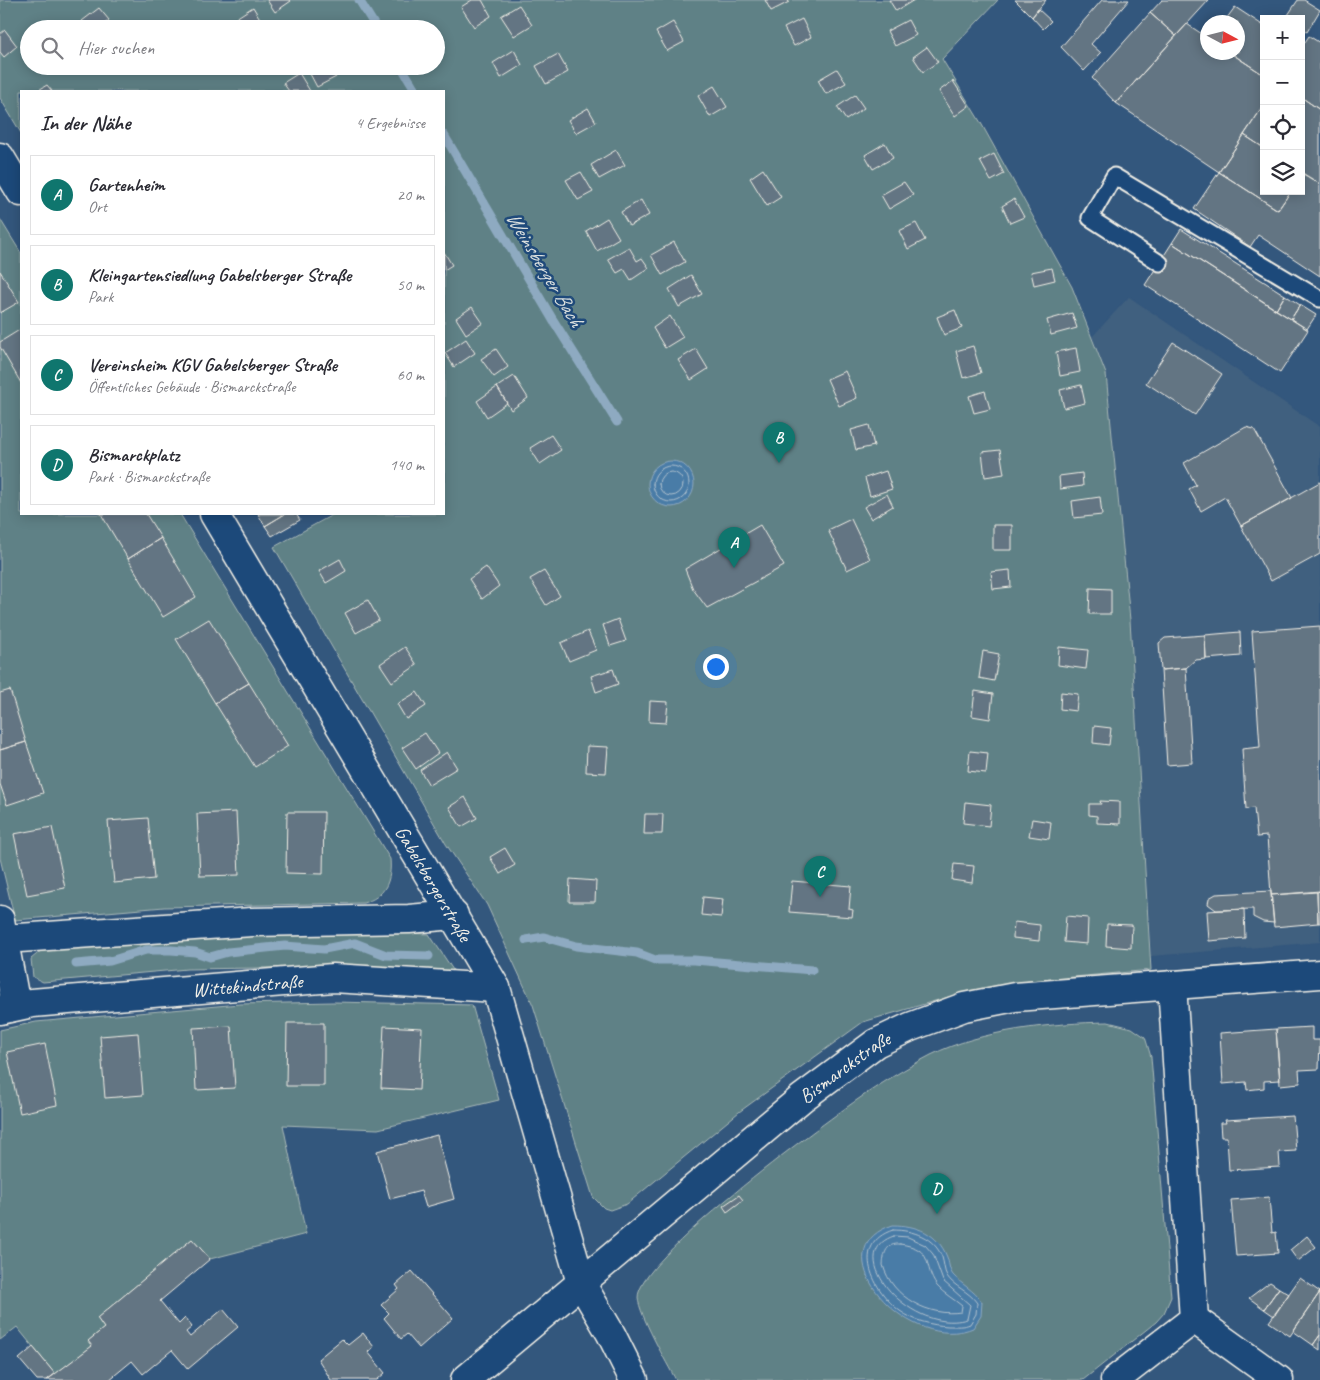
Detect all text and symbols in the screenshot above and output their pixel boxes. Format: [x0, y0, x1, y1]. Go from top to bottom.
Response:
north arrow [1200, 15, 1245, 60]
map controls [1260, 15, 1305, 195]
button: + [1260, 15, 1305, 60]
search box [20, 20, 445, 75]
icon: search [38, 34, 66, 62]
text: Hier suchen [78, 36, 154, 60]
button: − [1260, 60, 1305, 105]
button: locate [1260, 105, 1305, 150]
text: In der Nähe [40, 110, 130, 136]
text: 4 Ergebnisse [356, 113, 425, 133]
button: layers [1260, 150, 1305, 195]
text: Gartenheim [88, 173, 165, 197]
text: A [53, 185, 61, 205]
text: 20 m [397, 185, 424, 205]
text: Ort [88, 197, 107, 217]
water label: Weinsberger Bach [501, 207, 590, 332]
text: Kleingartensiedlung Gabelsberger Straße [88, 263, 351, 287]
text: B [53, 275, 61, 295]
text: 50 m [397, 275, 424, 295]
text: Park [88, 287, 113, 307]
text: Vereinsheim KGV Gabelsberger Straße [88, 353, 337, 377]
text: C [53, 365, 61, 385]
text: 60 m [397, 365, 424, 385]
text: Öffentliches Gebäude · Bismarckstraße [88, 377, 295, 397]
pin: B [763, 422, 795, 463]
text: Bismarckplatz [88, 443, 180, 467]
text: D [52, 455, 62, 475]
text: 140 m [390, 455, 424, 475]
text: Park · Bismarckstraße [88, 467, 210, 487]
pin: A [718, 527, 750, 568]
your location [703, 654, 729, 680]
street label: Gabelsbergerstraße [390, 821, 479, 947]
pin: C [804, 856, 836, 897]
street label: Wittekindstraße [191, 968, 305, 1002]
street label: Bismarckstraße [794, 1025, 895, 1109]
pin: D [921, 1173, 953, 1214]

